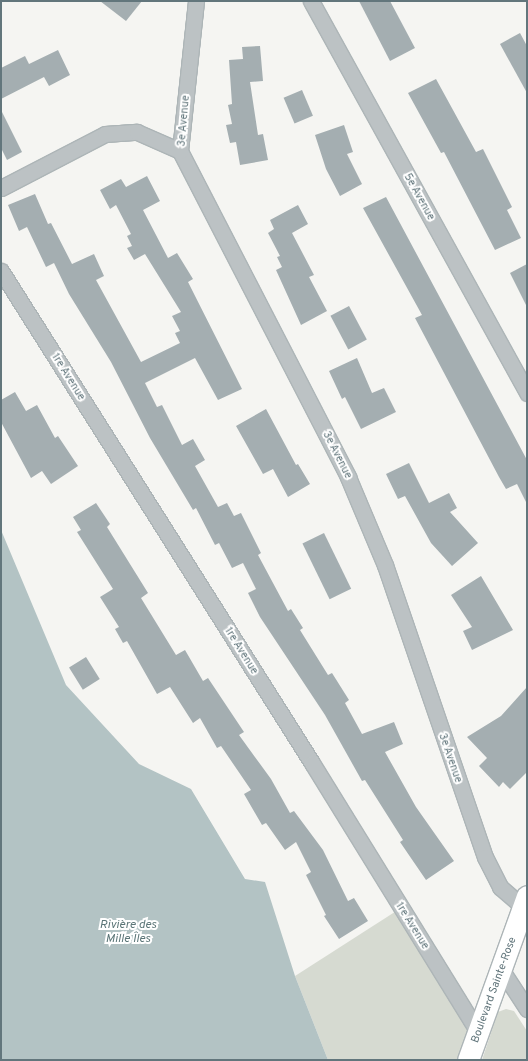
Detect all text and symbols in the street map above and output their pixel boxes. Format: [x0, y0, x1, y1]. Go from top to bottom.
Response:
street label: 3e Avenue [175, 95, 193, 147]
street label: 5e Avenue [401, 171, 437, 223]
street label: 1re Avenue [48, 351, 88, 403]
street label: 3e Avenue [319, 429, 355, 481]
street label: 1re Avenue [221, 625, 261, 677]
street label: 3e Avenue [435, 731, 465, 785]
street label: 1re Avenue [392, 900, 432, 952]
water label: Rivière des Mille Îles [100, 919, 156, 947]
street label: Boulevard Sainte-Rose [469, 935, 519, 1045]

